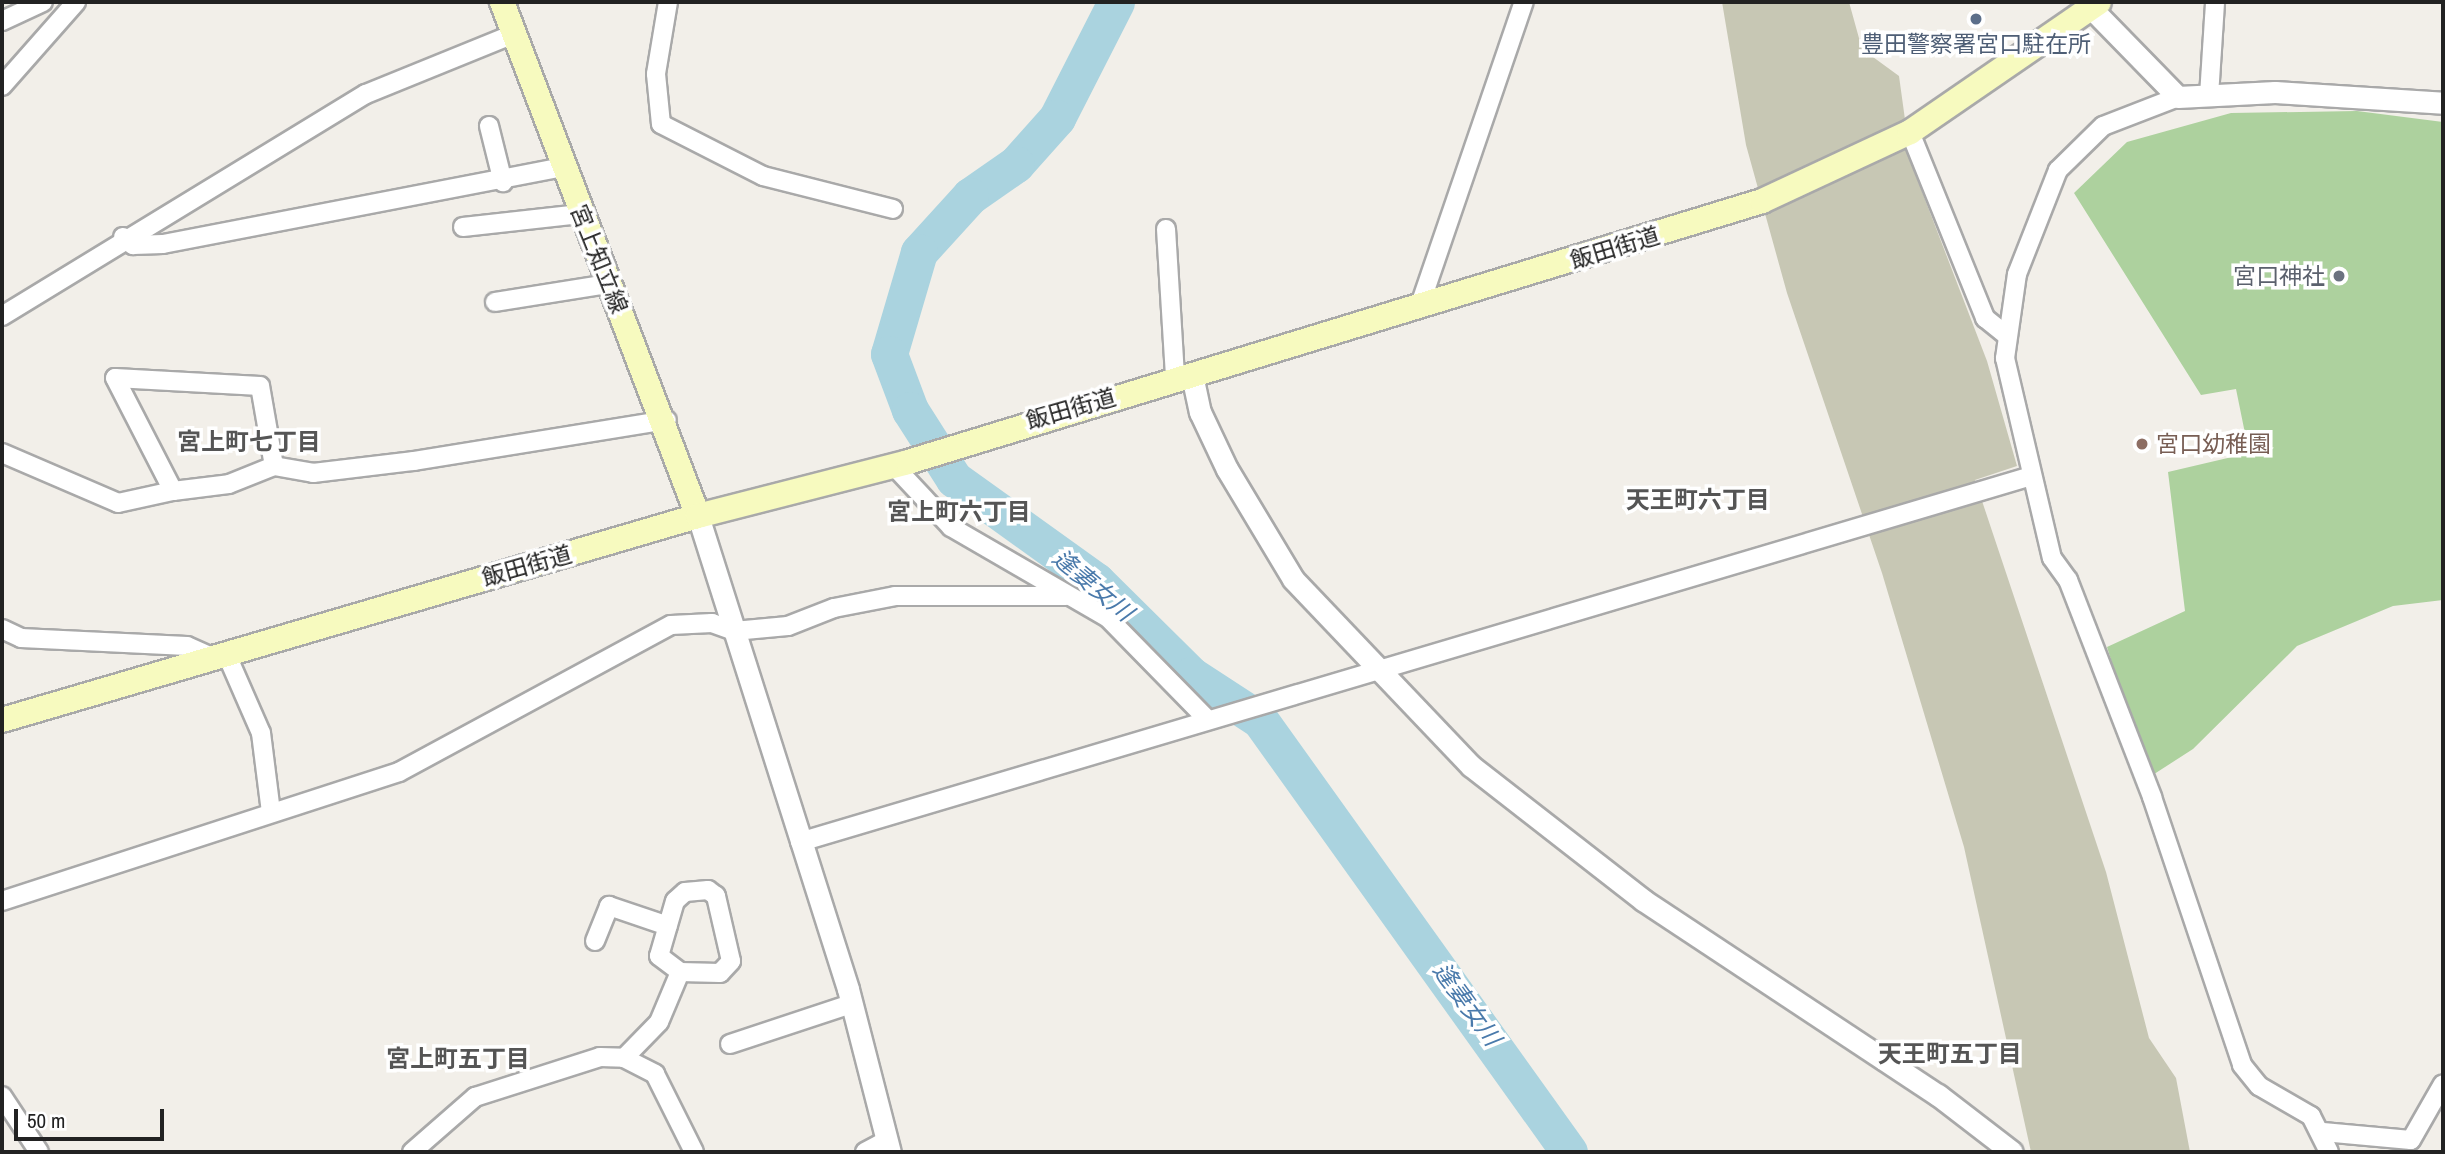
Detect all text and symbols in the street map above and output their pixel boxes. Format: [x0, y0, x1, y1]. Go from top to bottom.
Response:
marker: 豊田警察署宮口駐在所 [1968, 11, 1984, 27]
place label: 豊田警察署宮口駐在所 [1861, 30, 2091, 58]
street label: 宮上知立線 [565, 201, 633, 317]
street label: 飯田街道 [1567, 221, 1663, 275]
place label: 宮口神社 [2233, 262, 2325, 290]
marker: 宮口神社 [2331, 268, 2347, 284]
street label: 飯田街道 [1023, 383, 1119, 435]
district label: 宮上町七丁目 [177, 428, 321, 456]
place label: 宮口幼稚園 [2156, 430, 2271, 458]
marker: 宮口幼稚園 [2134, 436, 2150, 452]
district label: 天王町六丁目 [1626, 486, 1770, 514]
district label: 宮上町六丁目 [887, 498, 1031, 526]
street label: 飯田街道 [479, 540, 575, 592]
water label: 逢妻女川 [1047, 543, 1139, 627]
water label: 逢妻女川 [1427, 957, 1507, 1051]
district label: 天王町五丁目 [1878, 1040, 2022, 1068]
district label: 宮上町五丁目 [386, 1045, 530, 1073]
scale bar [18, 1094, 168, 1138]
text: 50 m [27, 1106, 65, 1135]

